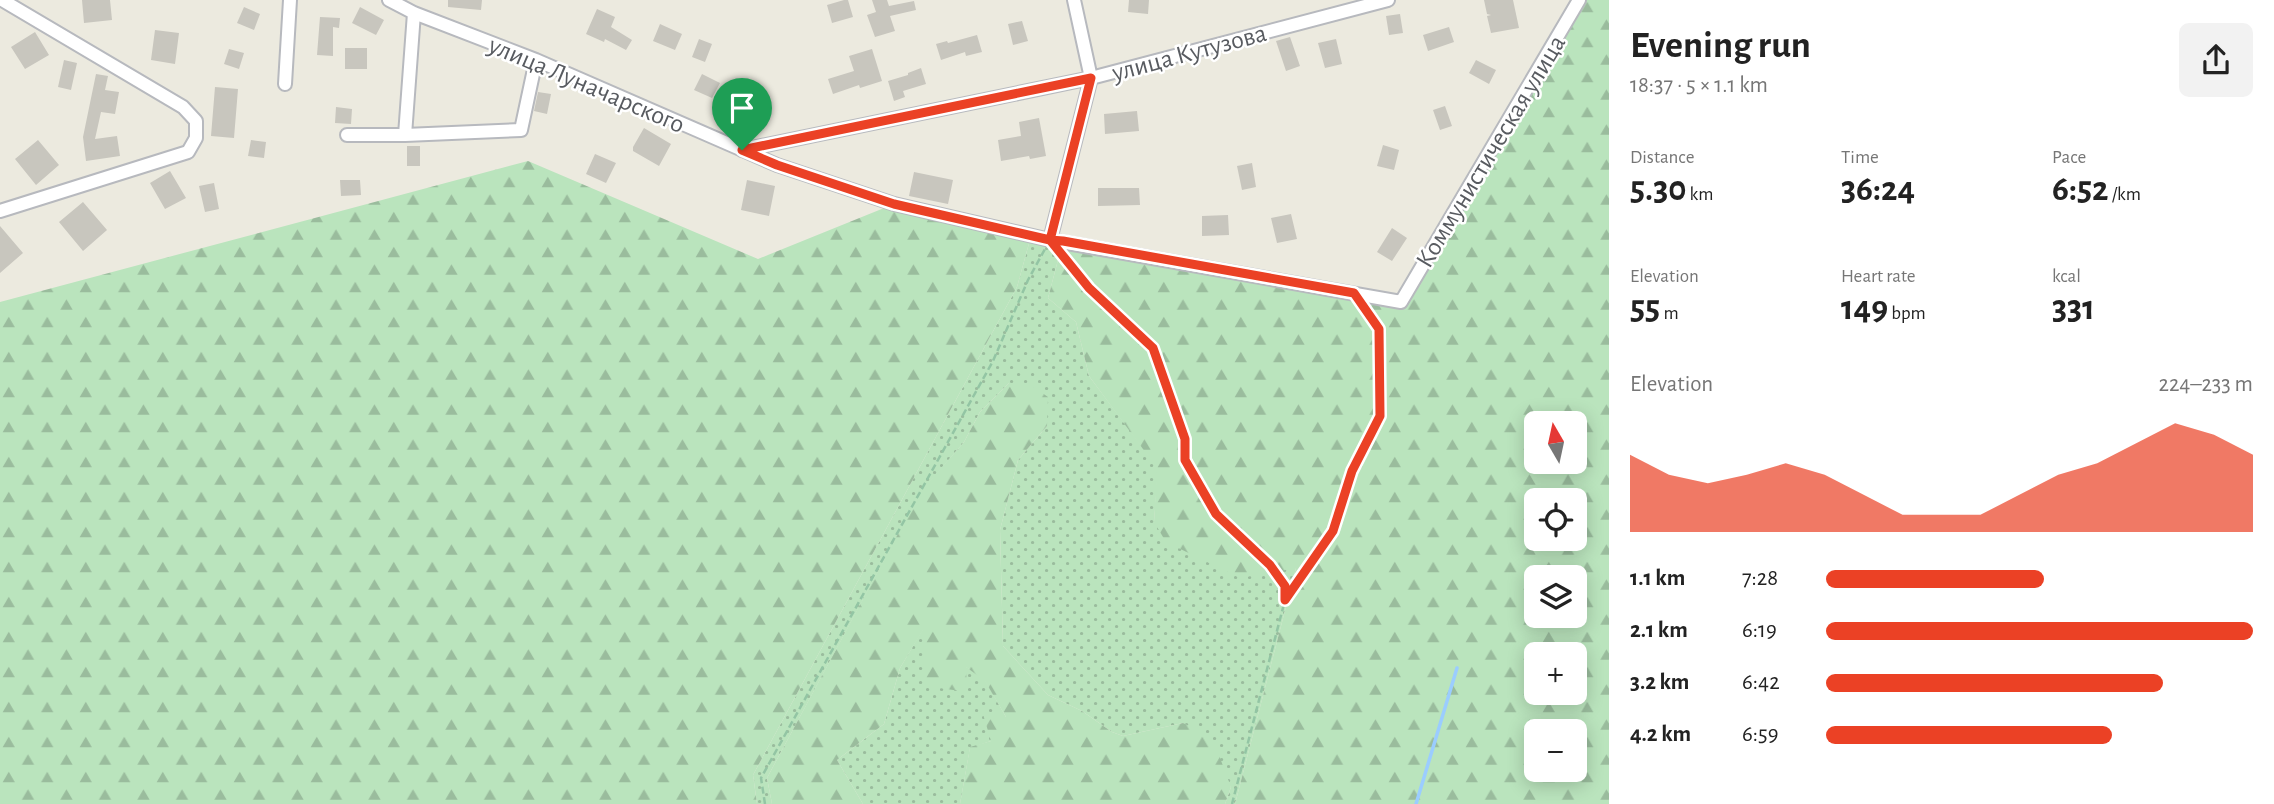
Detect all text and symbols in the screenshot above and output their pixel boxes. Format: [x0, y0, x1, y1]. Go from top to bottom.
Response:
street label: улица Кутузова [1108, 20, 1269, 86]
button: share [2179, 23, 2253, 97]
text: Evening run [1630, 27, 1811, 65]
street label: Коммунистическая улица [1411, 31, 1571, 272]
street label: улица Луначарского [484, 32, 688, 138]
text: 18:37 · 5 × 1.1 km [1630, 74, 1768, 97]
pin [712, 78, 772, 150]
icon: arrive [723, 89, 761, 127]
text: Distance [1630, 148, 1694, 167]
text: Time [1841, 148, 1879, 167]
text: Pace [2052, 148, 2086, 167]
text: 5.30 [1630, 172, 1686, 207]
text: 36:24 [1841, 172, 1915, 207]
text: 6:52 [2052, 172, 2109, 207]
text: km [1686, 185, 1713, 204]
text: /km [2109, 185, 2141, 204]
text: Elevation [1630, 267, 1699, 286]
text: Heart rate [1841, 267, 1916, 286]
text: kcal [2052, 267, 2081, 286]
text: 55 [1630, 291, 1660, 326]
text: 149 [1841, 291, 1888, 326]
text: 331 [2052, 291, 2095, 326]
text: m [1660, 304, 1679, 323]
text: bpm [1888, 304, 1926, 323]
text: Elevation [1630, 373, 1713, 396]
text: 224–233 m [2158, 373, 2253, 396]
north arrow [1524, 411, 1587, 474]
map controls [1524, 411, 1587, 782]
button: locate [1524, 488, 1587, 551]
button: layers [1524, 565, 1587, 628]
text: 1.1 km [1630, 567, 1685, 590]
text: 7:28 [1742, 567, 1778, 590]
text: 2.1 km [1630, 619, 1688, 642]
text: 6:19 [1742, 619, 1777, 642]
button: + [1524, 642, 1587, 705]
text: 3.2 km [1630, 671, 1689, 694]
text: 6:42 [1742, 671, 1780, 694]
button: − [1524, 719, 1587, 782]
text: 4.2 km [1630, 723, 1691, 746]
text: 6:59 [1742, 723, 1779, 746]

